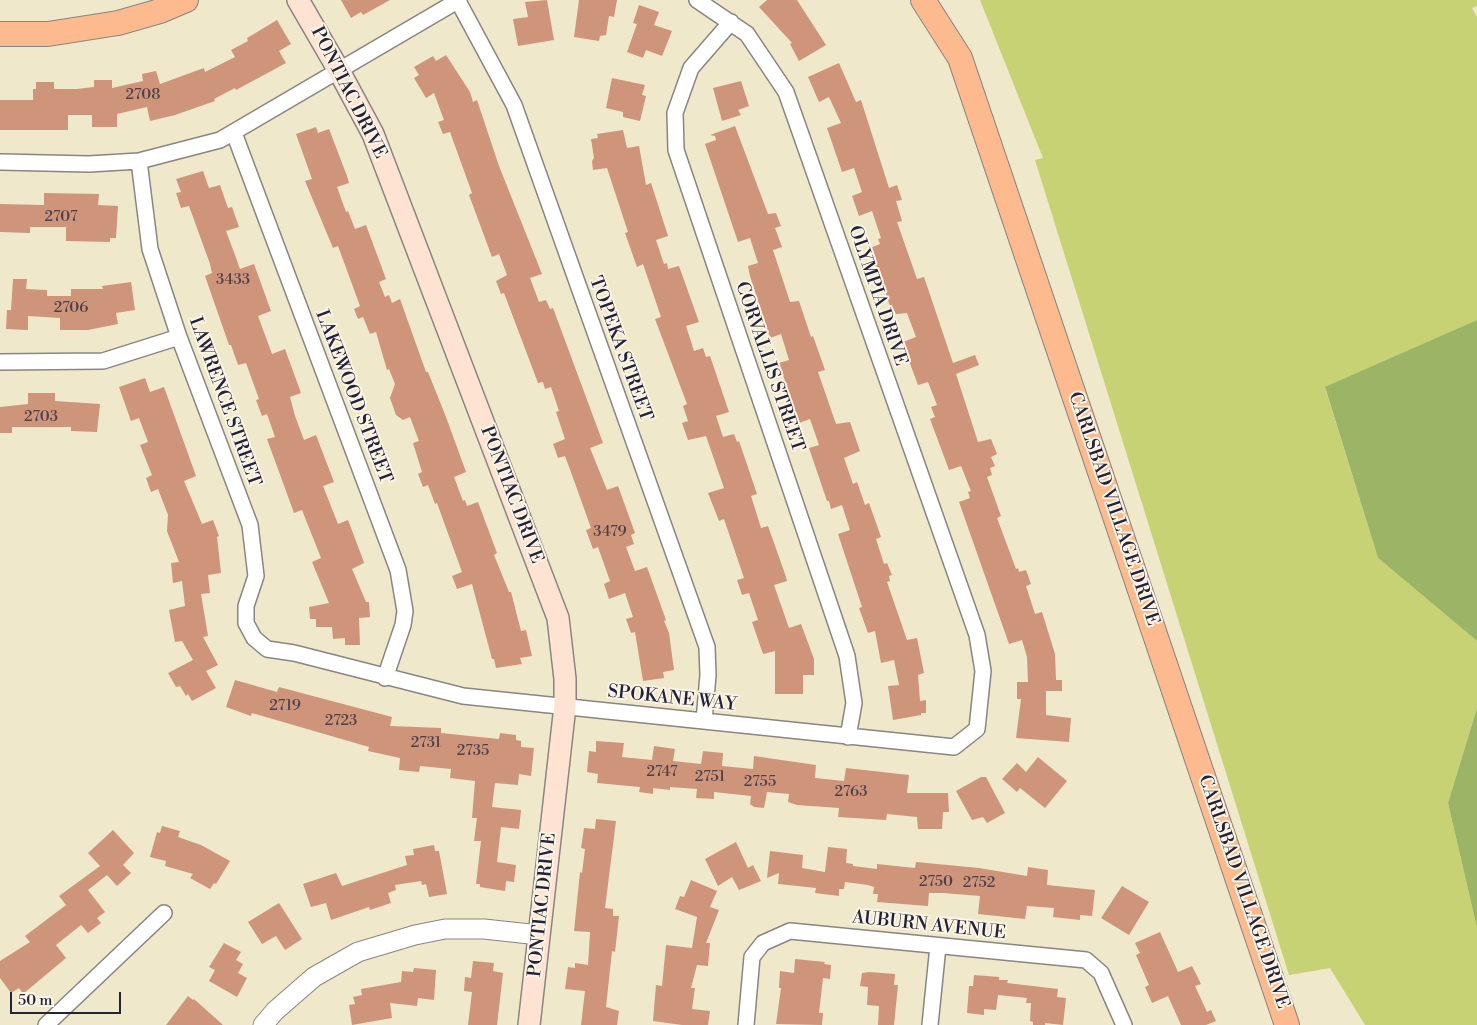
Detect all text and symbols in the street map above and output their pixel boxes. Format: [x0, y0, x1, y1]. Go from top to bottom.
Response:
street label: PONTIAC DRIVE [305, 23, 391, 163]
house number: 2708 [126, 86, 160, 104]
house number: 2707 [44, 208, 78, 226]
street label: OLYMPIA DRIVE [843, 223, 911, 369]
house number: 3433 [216, 271, 250, 289]
street label: TOPEKA STREET [584, 274, 656, 424]
street label: CORVALLIS STREET [730, 279, 808, 455]
house number: 2706 [54, 299, 88, 317]
street label: LAKEWOOD STREET [310, 307, 396, 487]
street label: LAWRENCE STREET [183, 314, 265, 490]
street label: CARLSBAD VILLAGE DRIVE [1063, 389, 1163, 629]
house number: 2703 [24, 408, 58, 426]
street label: PONTIAC DRIVE [475, 423, 547, 567]
house number: 3479 [593, 523, 627, 541]
street label: SPOKANE WAY [607, 681, 737, 717]
house number: 2719 [269, 697, 301, 715]
house number: 2723 [325, 712, 357, 730]
house number: 2731 [411, 734, 441, 752]
house number: 2735 [457, 742, 489, 760]
house number: 2747 [646, 763, 678, 781]
house number: 2751 [695, 768, 725, 786]
street label: CARLSBAD VILLAGE DRIVE [1193, 772, 1293, 1012]
house number: 2755 [744, 773, 776, 791]
house number: 2763 [835, 783, 867, 801]
street label: PONTIAC DRIVE [525, 832, 561, 978]
house number: 2750 [919, 873, 953, 891]
house number: 2752 [963, 874, 995, 892]
street label: AUBURN AVENUE [851, 907, 1007, 945]
scale bar [12, 982, 124, 1014]
text: 50 m [18, 991, 52, 1010]

